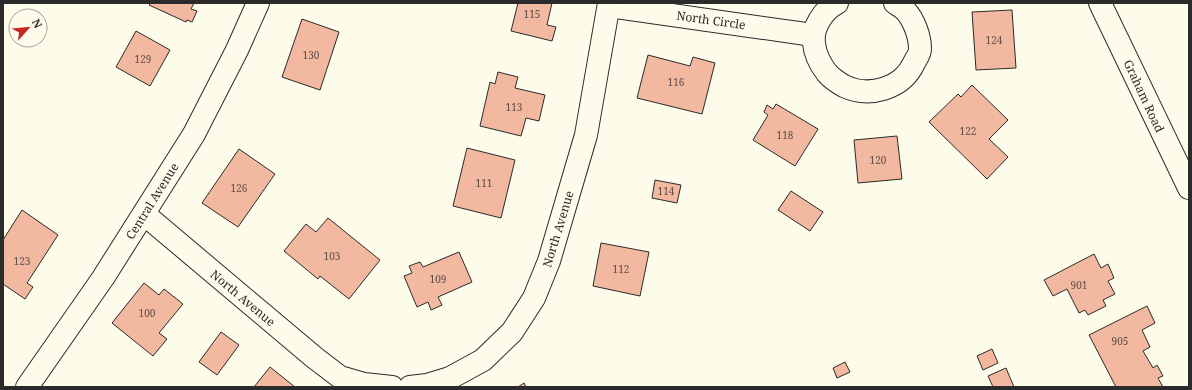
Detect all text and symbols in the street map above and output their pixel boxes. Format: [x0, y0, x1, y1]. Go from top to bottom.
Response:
house number: 115 [524, 7, 540, 21]
street label: North Circle [675, 7, 747, 33]
north arrow [8, 8, 48, 48]
text: N [29, 16, 46, 31]
house number: 124 [986, 33, 1003, 47]
house number: 130 [303, 48, 320, 62]
house number: 129 [135, 52, 151, 66]
street label: Graham Road [1120, 57, 1169, 136]
house number: 116 [668, 75, 685, 89]
house number: 113 [506, 100, 523, 114]
house number: 122 [960, 124, 976, 138]
house number: 118 [777, 128, 794, 142]
house number: 120 [870, 153, 887, 167]
street label: Central Avenue [122, 159, 182, 243]
house number: 111 [476, 176, 492, 190]
house number: 126 [231, 181, 248, 195]
house number: 114 [658, 184, 675, 198]
street label: North Avenue [538, 188, 578, 270]
house number: 103 [324, 249, 341, 263]
house number: 123 [14, 254, 31, 268]
house number: 112 [613, 262, 629, 276]
street label: North Avenue [207, 266, 279, 330]
house number: 109 [430, 272, 446, 286]
house number: 901 [1071, 278, 1087, 292]
house number: 100 [139, 306, 156, 320]
house number: 905 [1112, 334, 1128, 348]

